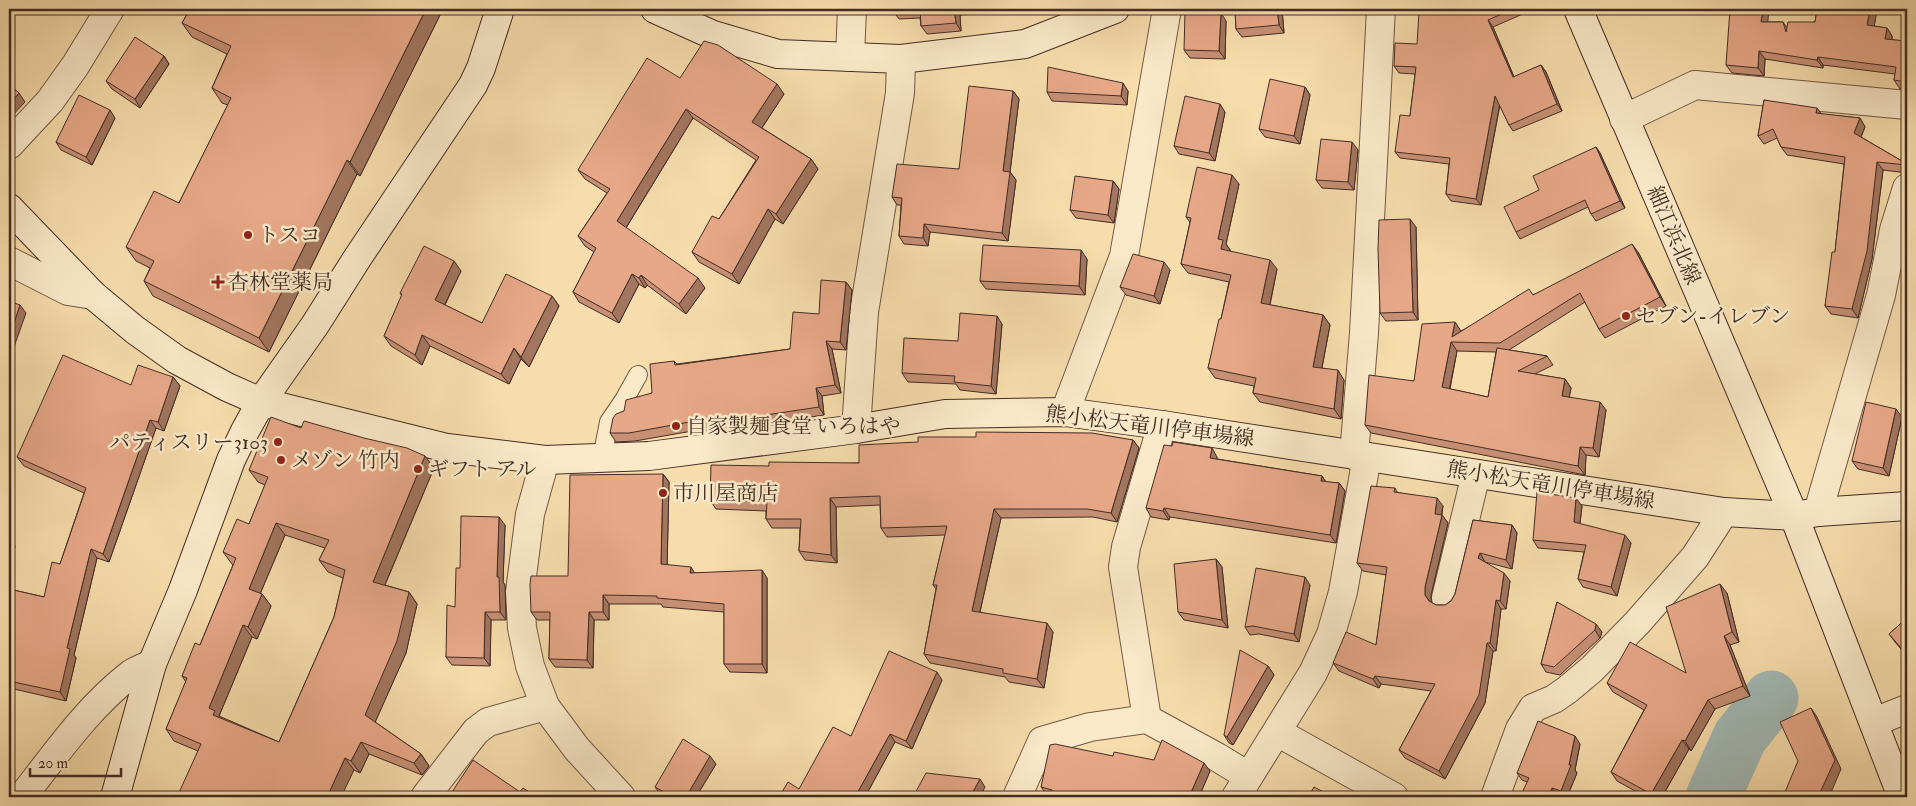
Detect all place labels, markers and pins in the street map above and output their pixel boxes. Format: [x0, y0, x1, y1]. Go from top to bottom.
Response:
place label: トスコ [258, 222, 321, 249]
marker: トスコ [242, 229, 254, 241]
place label: 杏林堂薬局 [228, 269, 333, 296]
marker: 杏林堂薬局 [212, 276, 224, 288]
place label: セブン-イレブン [1636, 303, 1790, 330]
marker: セブン-イレブン [1620, 310, 1632, 322]
place label: 自家製麺食堂 いろはや [686, 413, 900, 440]
marker: 自家製麺食堂 いろはや [670, 420, 682, 432]
place label: パティスリー3103 [109, 429, 268, 456]
marker: パティスリー3103 [272, 436, 284, 448]
place label: メゾン 竹内 [291, 447, 400, 474]
marker: メゾン 竹内 [275, 454, 287, 466]
place label: ギフト アル [428, 456, 537, 483]
marker: ギフト アル [412, 463, 424, 475]
place label: 市川屋商店 [673, 480, 778, 507]
marker: 市川屋商店 [657, 487, 669, 499]

